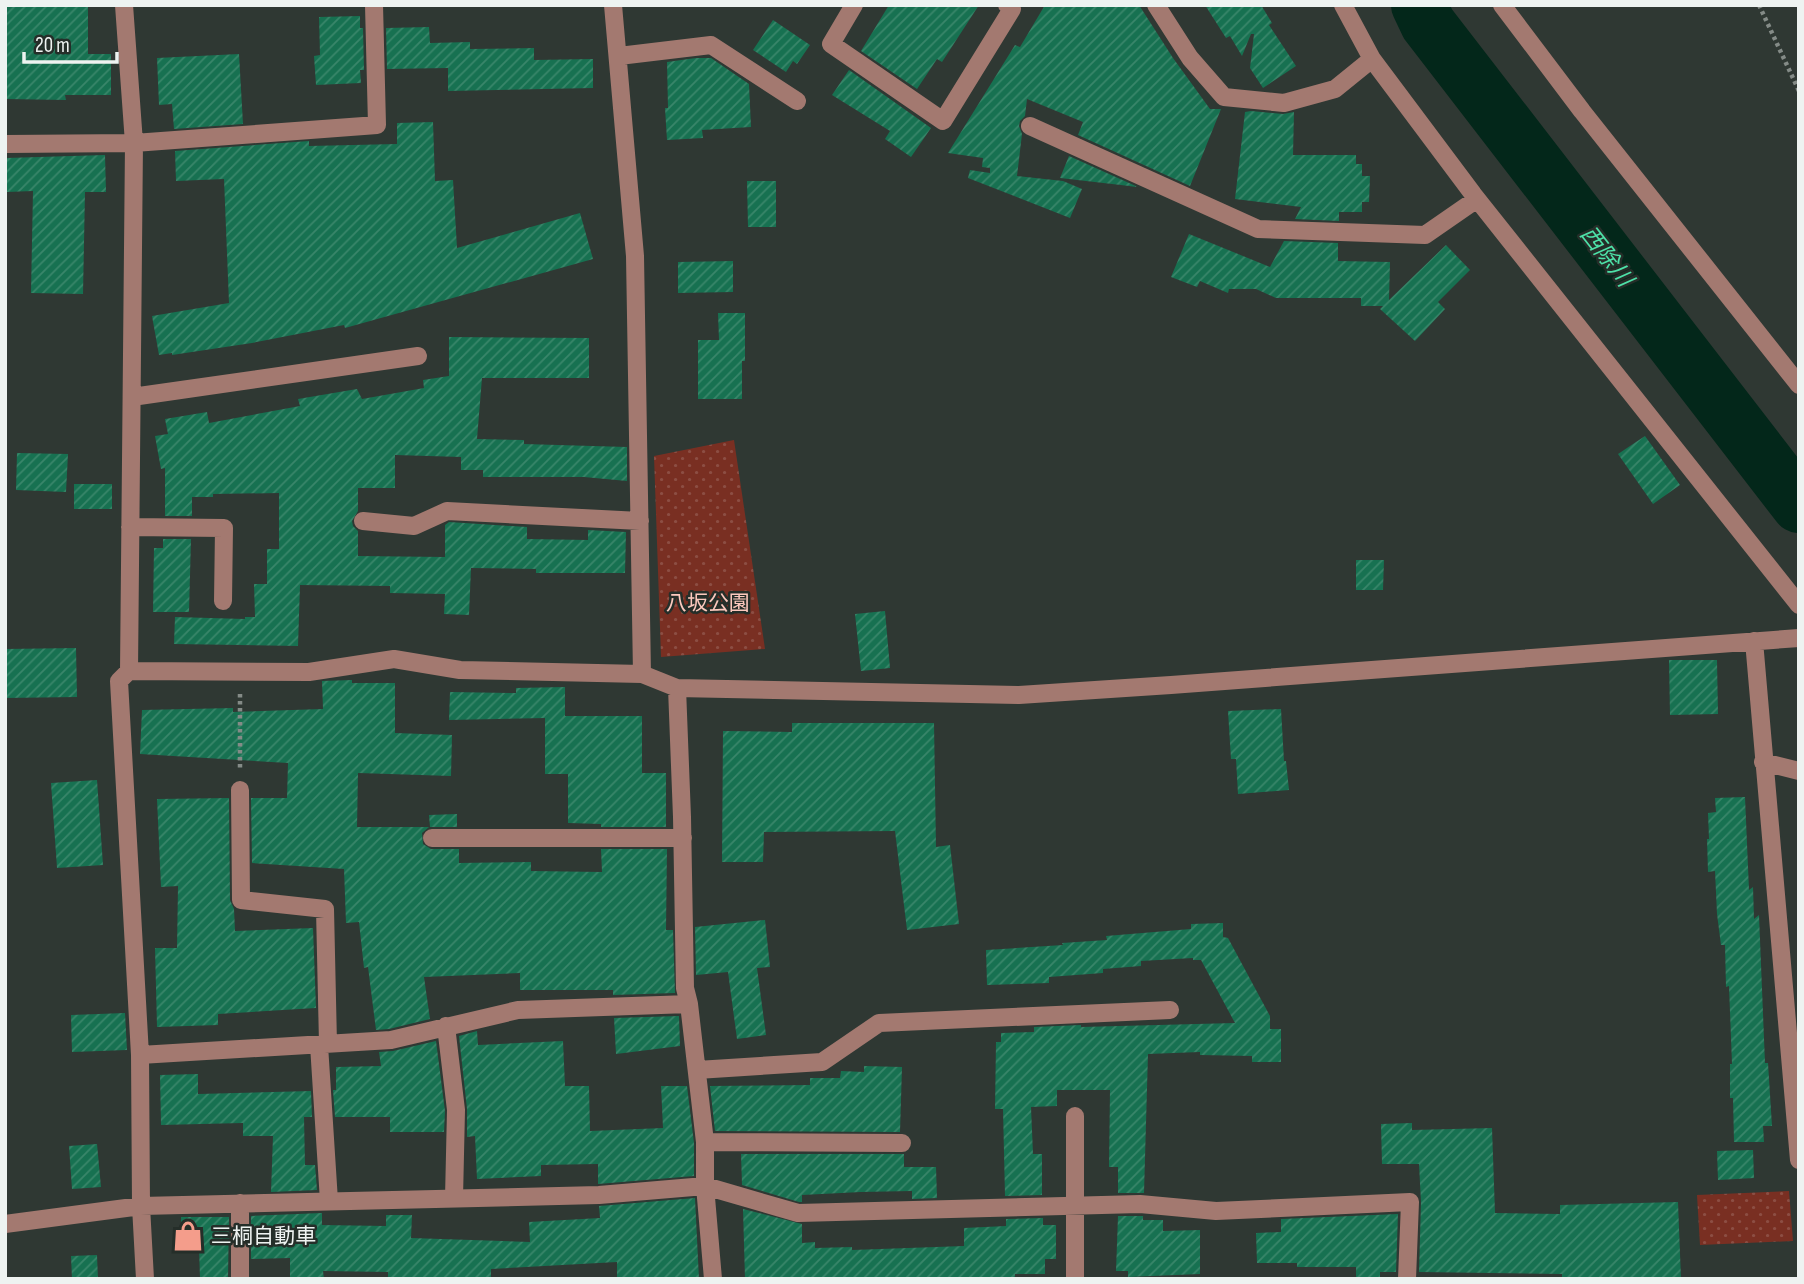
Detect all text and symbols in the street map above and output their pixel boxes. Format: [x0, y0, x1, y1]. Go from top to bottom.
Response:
scale bar [24, 21, 117, 65]
text: 20 m [35, 33, 70, 58]
water label: 西除川 [1574, 221, 1640, 295]
park label: 八坂公園 [666, 591, 750, 616]
shop icon: 三桐自動車 [171, 1219, 205, 1253]
place label: 三桐自動車 [211, 1224, 316, 1249]

